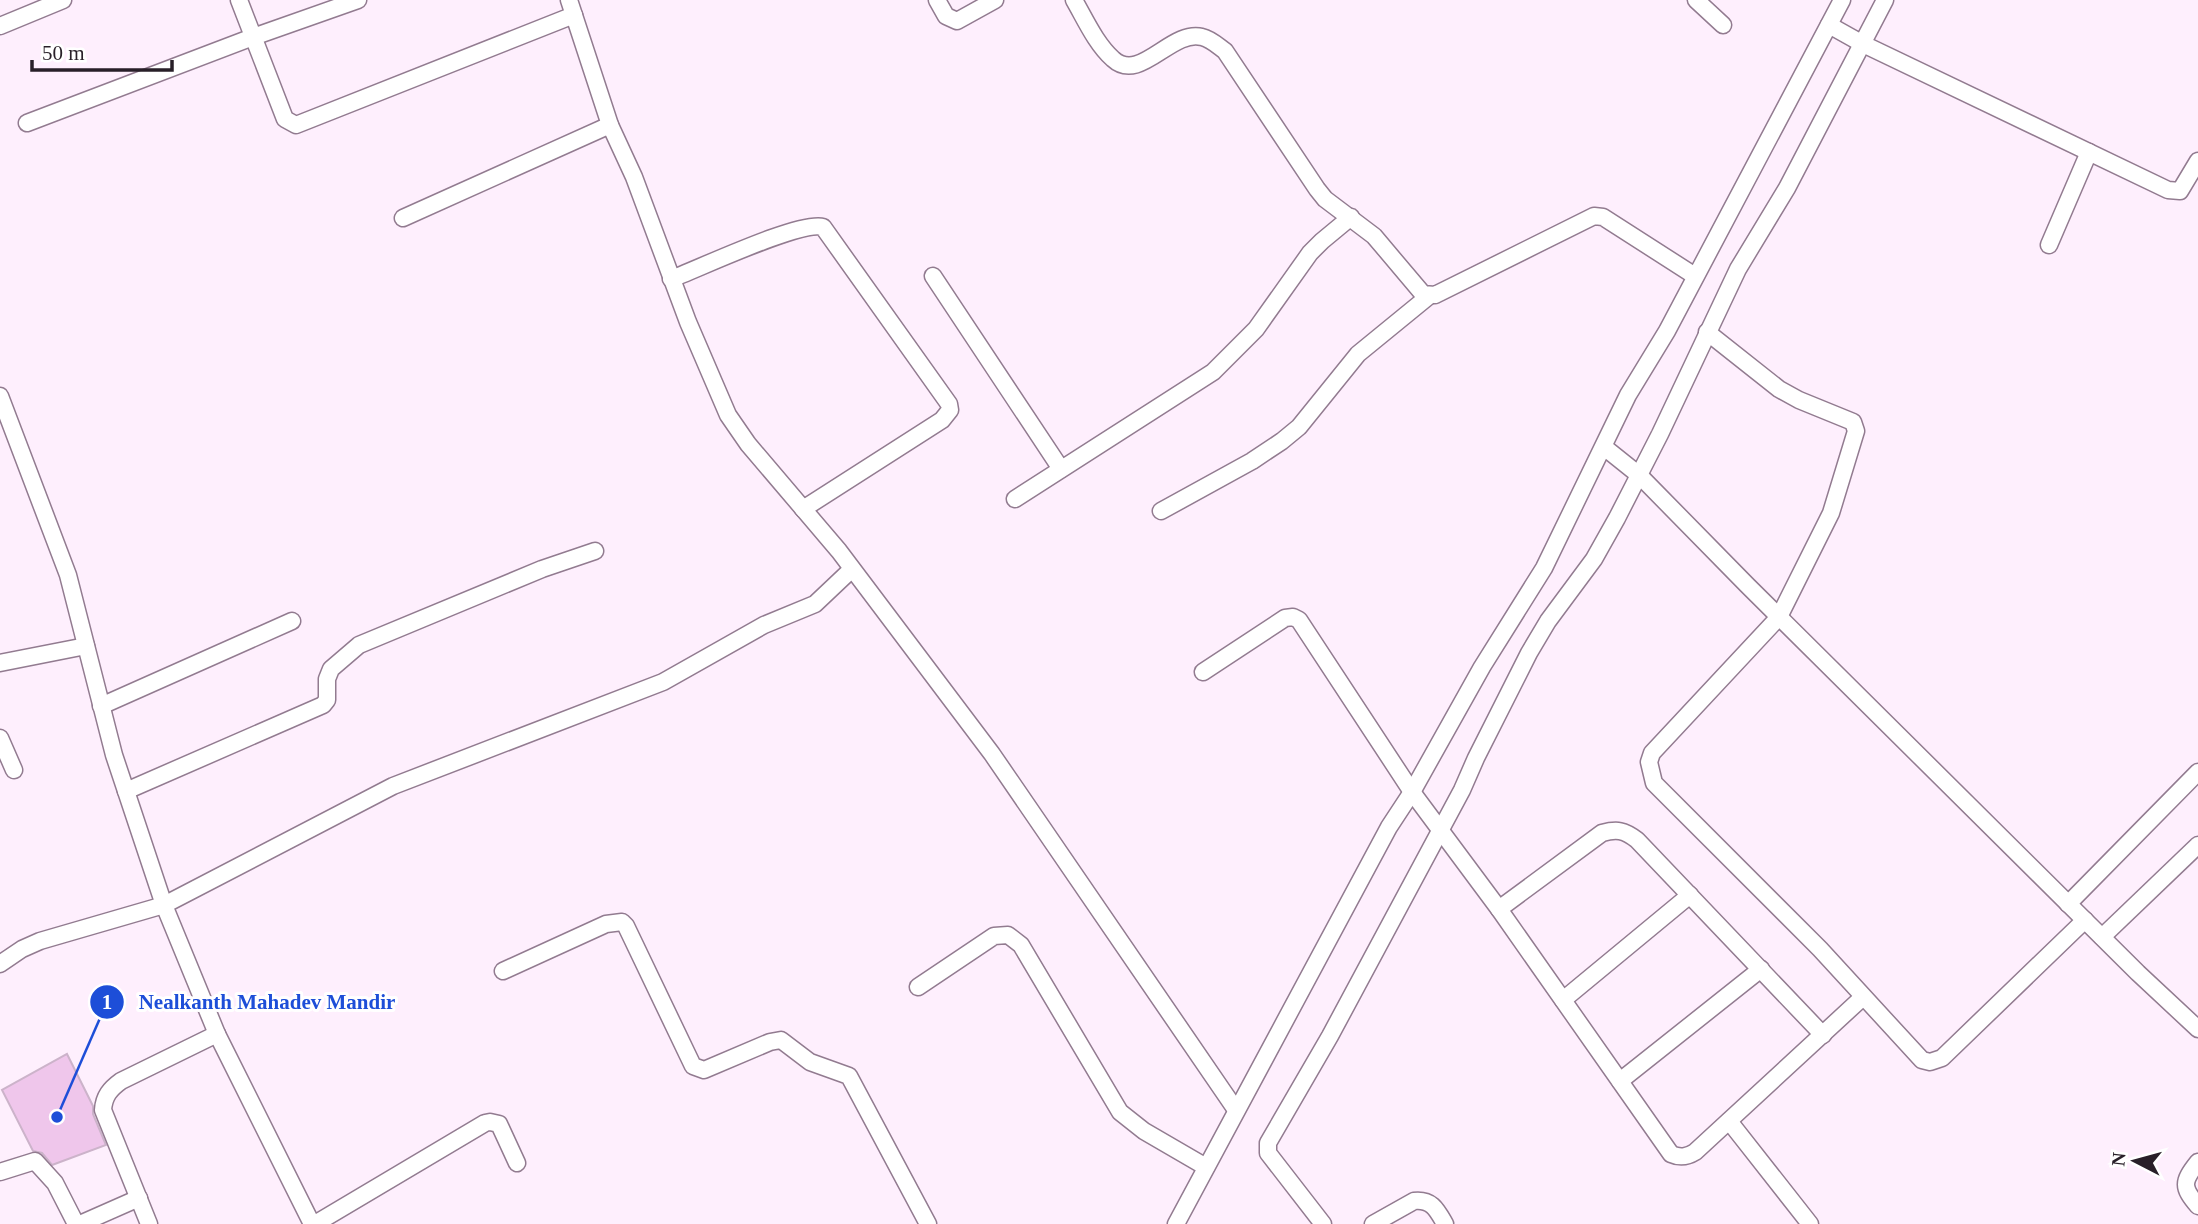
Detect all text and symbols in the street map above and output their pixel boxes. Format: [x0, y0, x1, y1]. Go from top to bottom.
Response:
scale bar [32, 28, 172, 72]
text: 50 m [42, 41, 85, 65]
callout: Nealkanth Mahadev Mandir [90, 981, 410, 1023]
text: 1 [102, 990, 112, 1014]
text: Nealkanth Mahadev Mandir [139, 990, 395, 1014]
north arrow [2100, 1126, 2170, 1196]
text: N [2107, 1151, 2130, 1167]

